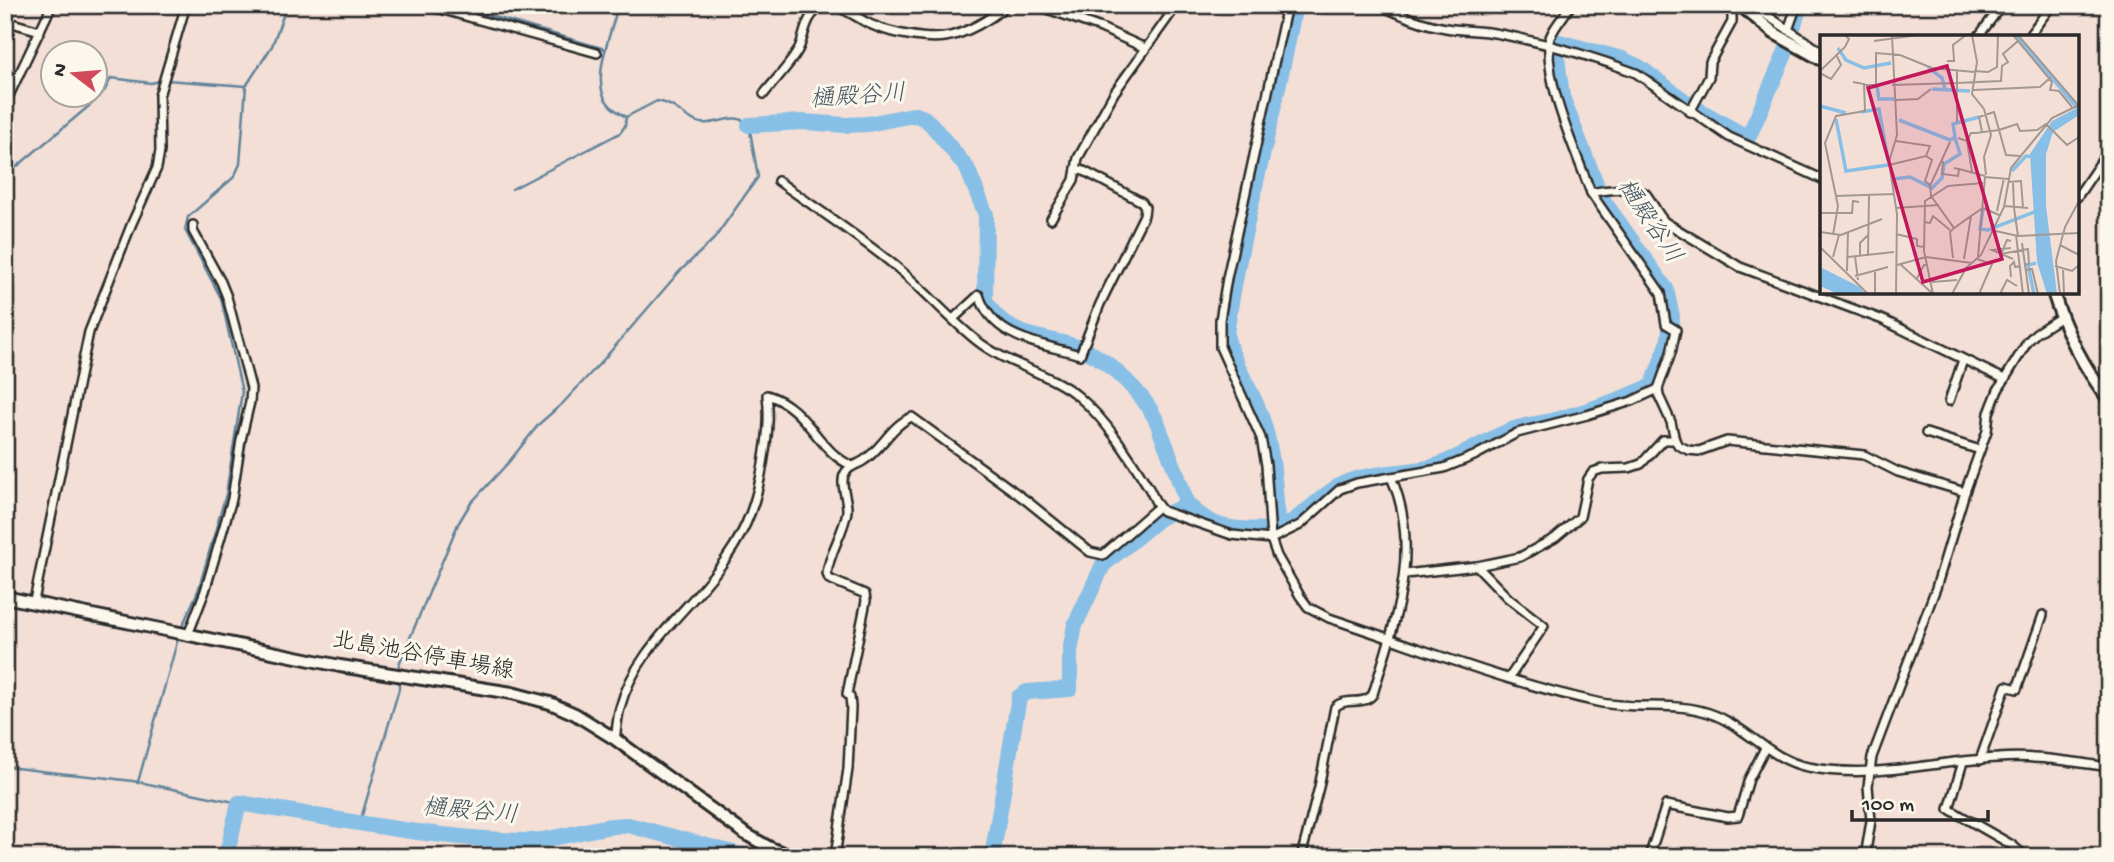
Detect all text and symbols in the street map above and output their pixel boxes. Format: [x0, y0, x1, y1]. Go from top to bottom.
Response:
inset map [1820, 35, 2079, 294]
north arrow [38, 38, 108, 108]
text: N [48, 61, 74, 79]
water label: 樋殿谷川 [809, 80, 907, 116]
water label: 樋殿谷川 [1609, 174, 1687, 270]
street label: 北島池谷停車場線 [330, 627, 516, 686]
scale bar [1852, 778, 1988, 822]
water label: 樋殿谷川 [421, 794, 519, 832]
text: 100 m [1861, 794, 1914, 819]

